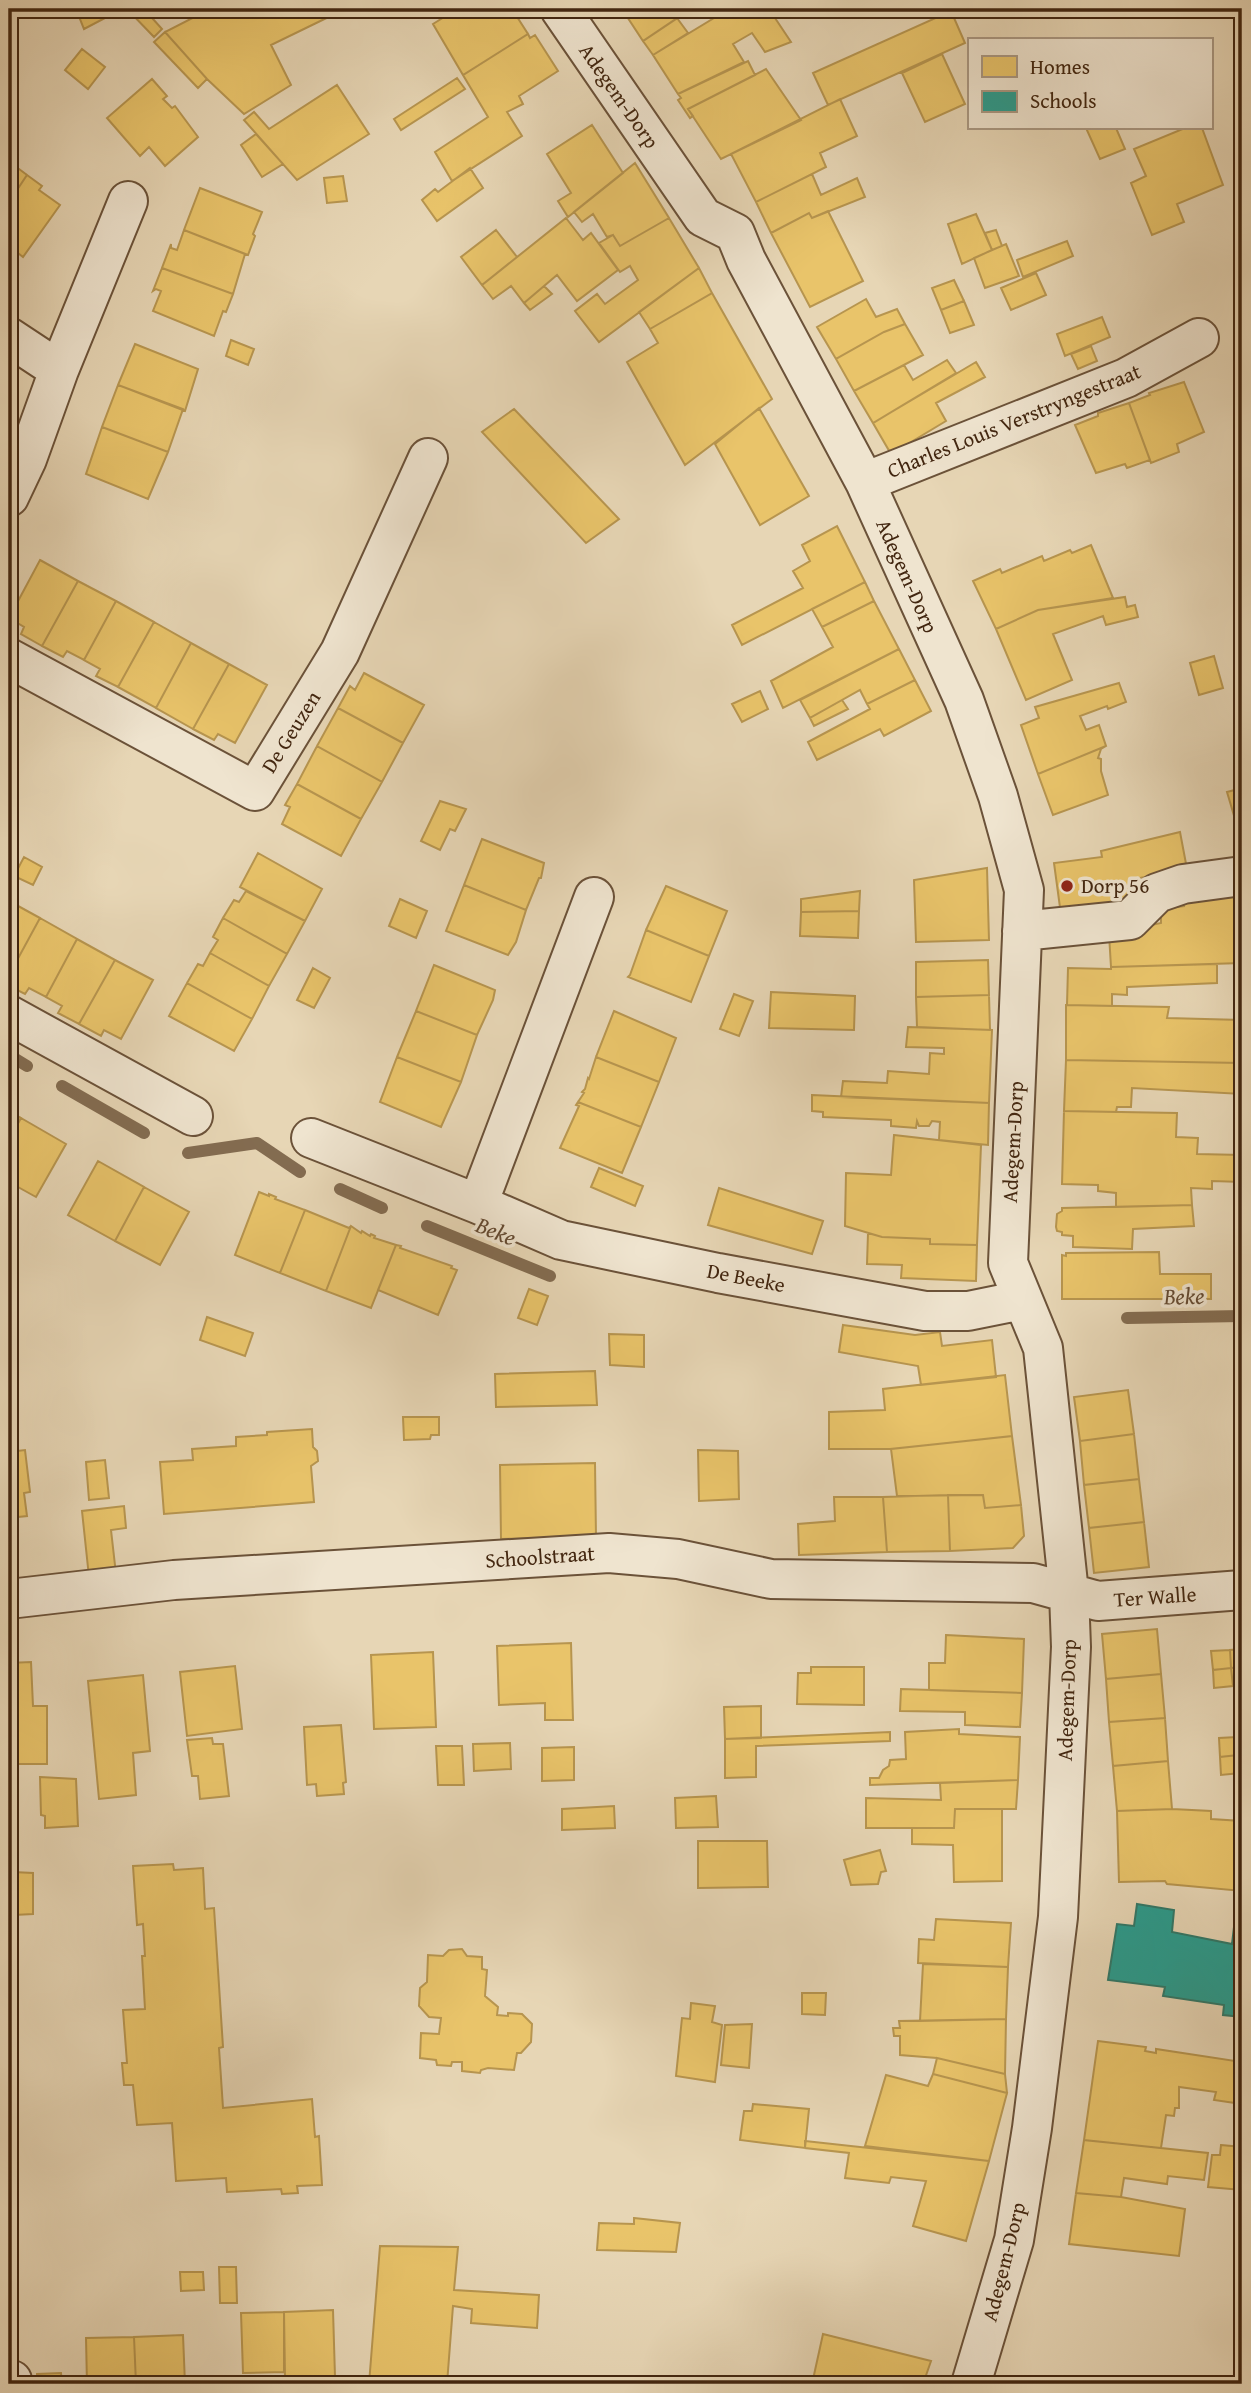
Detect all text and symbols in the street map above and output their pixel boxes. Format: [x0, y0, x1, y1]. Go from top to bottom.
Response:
street label: Adegem-Dorp [572, 37, 667, 155]
legend [968, 38, 1212, 130]
text: Homes [1030, 51, 1090, 82]
text: Schools [1030, 85, 1097, 116]
street label: Charles Louis Verstryngestraat [882, 355, 1146, 486]
street label: Adegem-Dorp [869, 514, 946, 638]
street label: De Geuzen [253, 684, 328, 779]
place label: Dorp 56 [1081, 870, 1149, 901]
marker: Dorp 56 [1059, 878, 1075, 894]
street label: Adegem-Dorp [994, 1080, 1031, 1204]
water label: Beke [470, 1207, 521, 1253]
street label: De Beeke [704, 1255, 788, 1300]
water label: Beke [1162, 1279, 1205, 1312]
street label: Schoolstraat [484, 1537, 596, 1576]
street label: Ter Walle [1113, 1578, 1197, 1615]
street label: Adegem-Dorp [1049, 1639, 1084, 1761]
street label: Adegem-Dorp [974, 2199, 1033, 2325]

